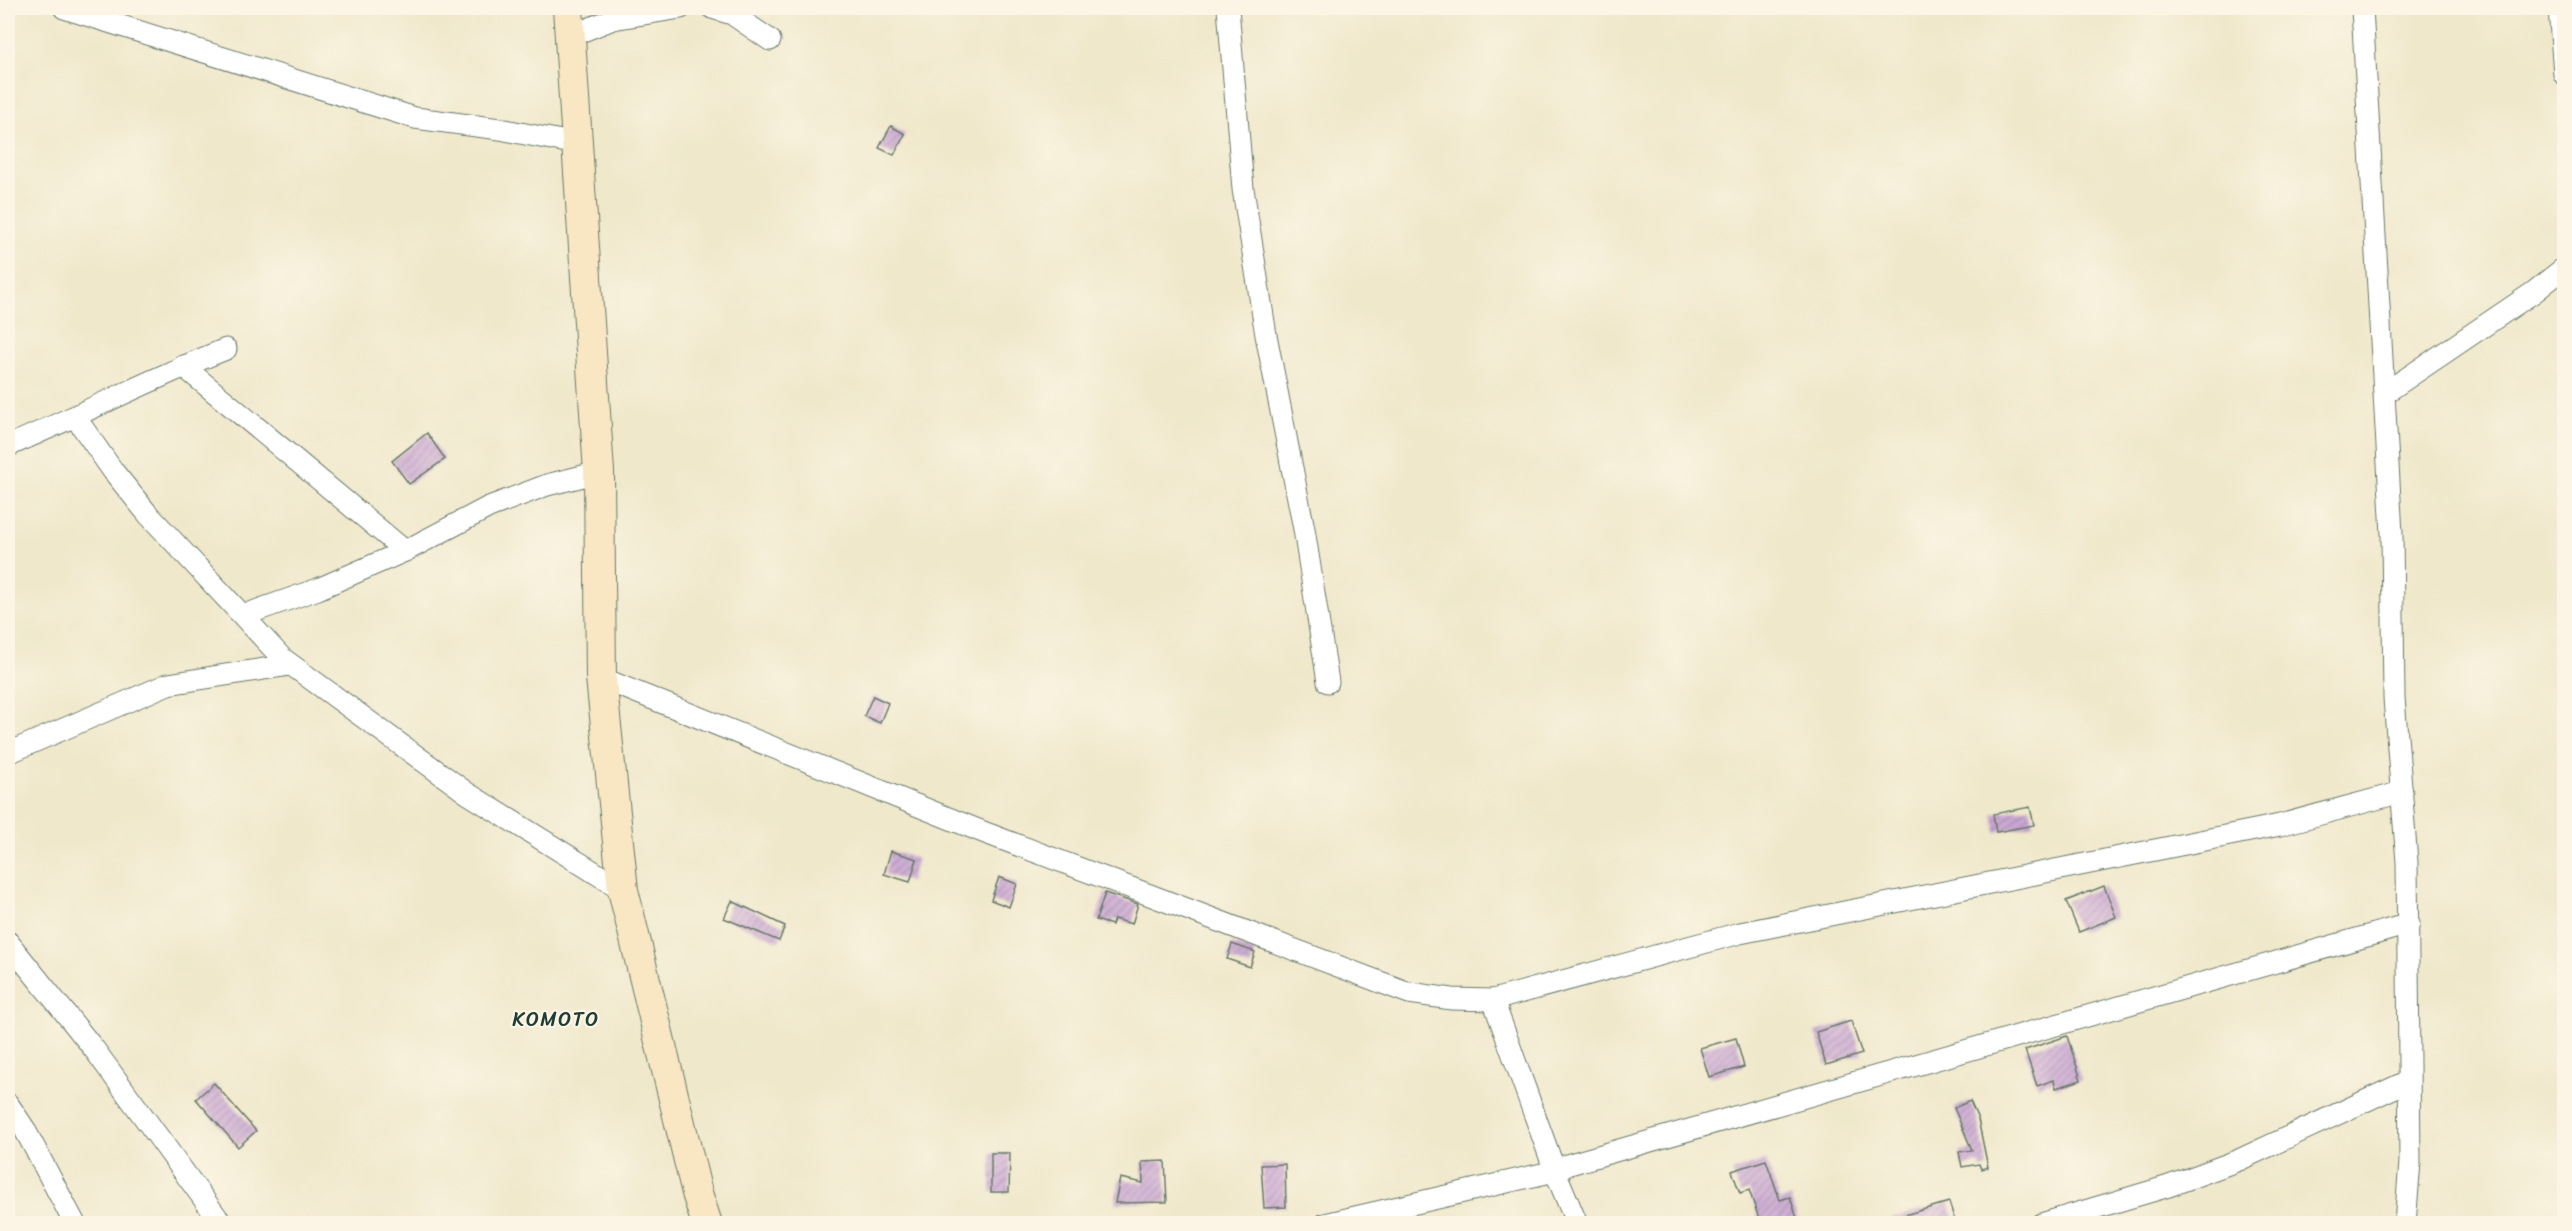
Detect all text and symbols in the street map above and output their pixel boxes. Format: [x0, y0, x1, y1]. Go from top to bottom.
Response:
district label: KOMOTO [512, 1002, 600, 1037]

